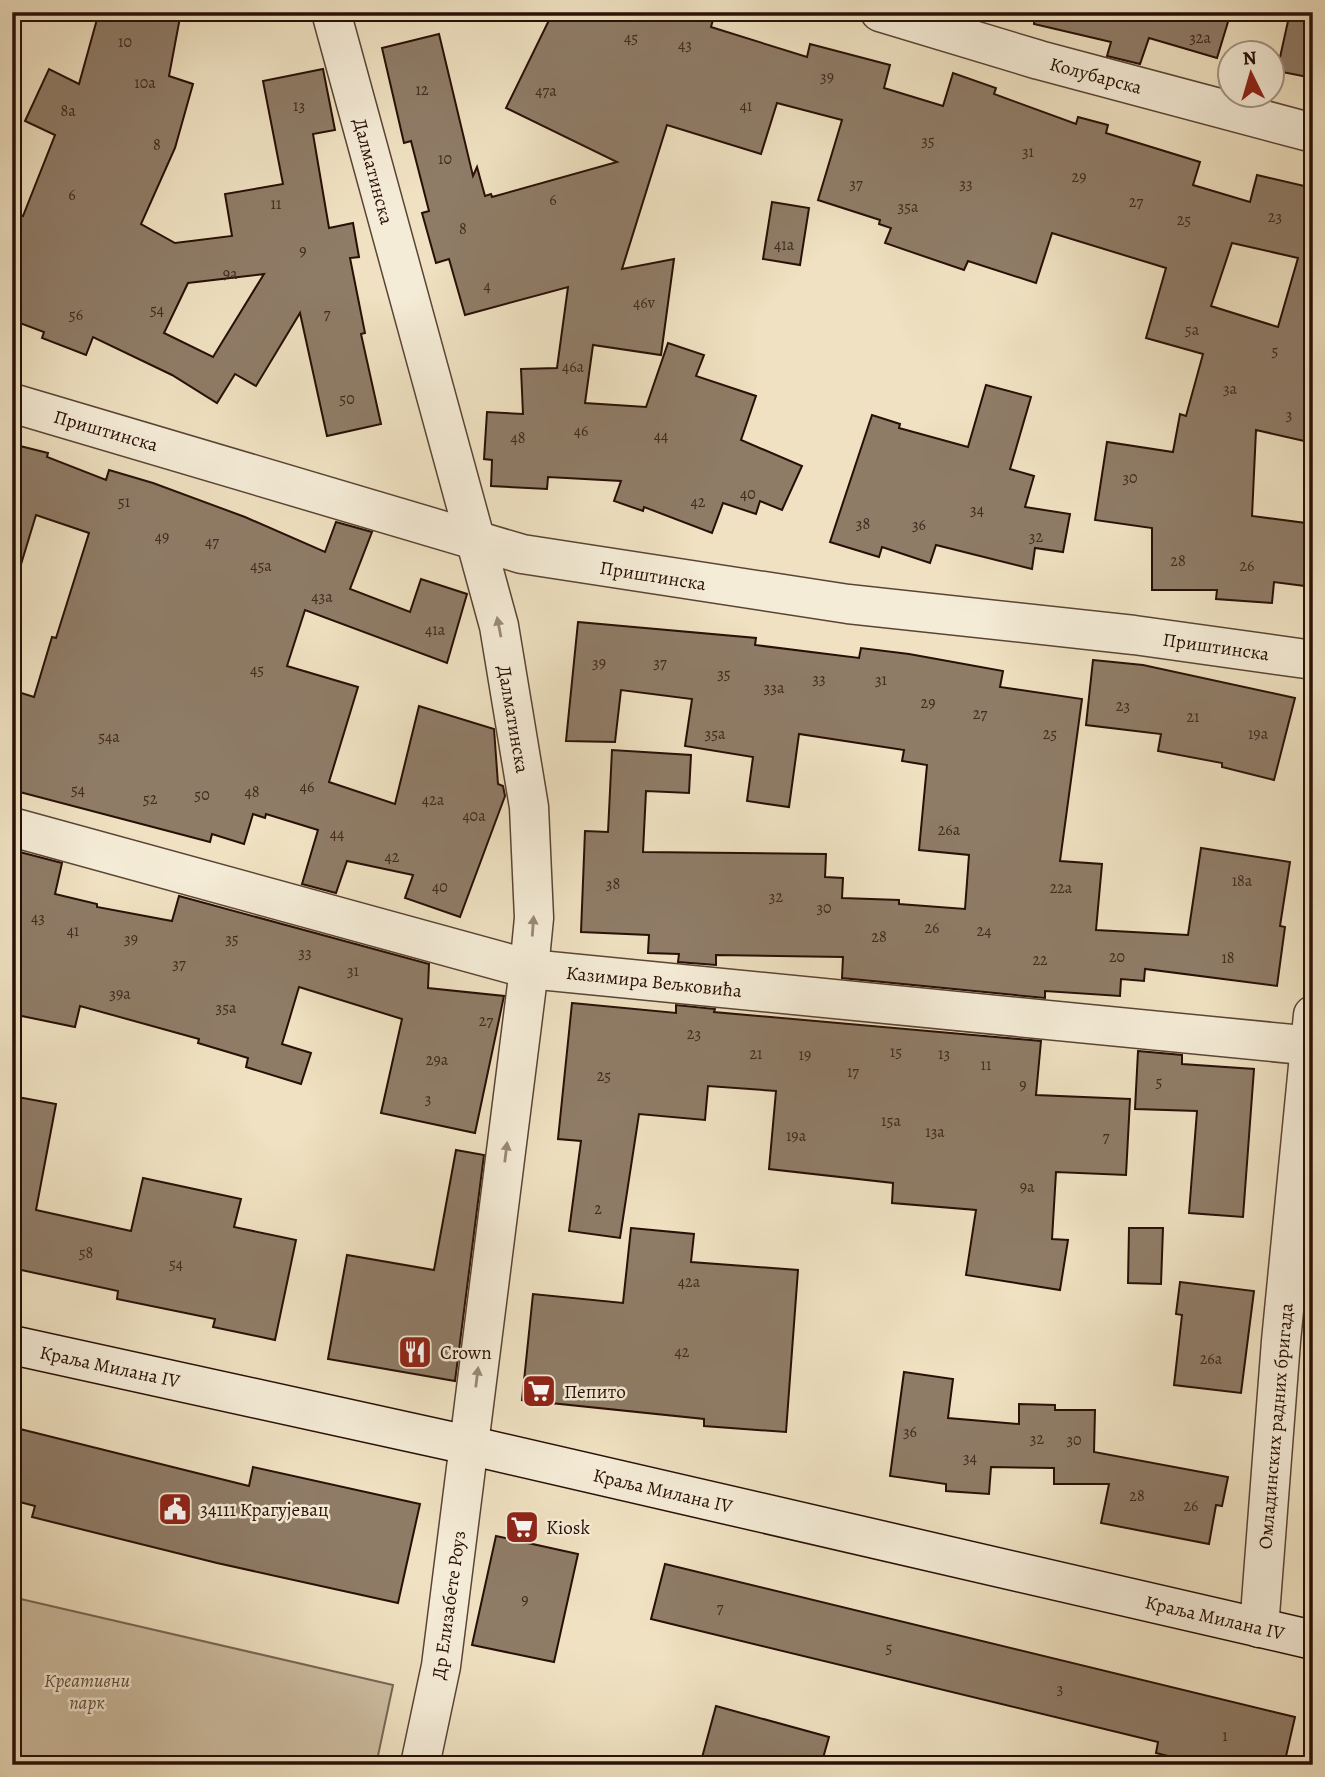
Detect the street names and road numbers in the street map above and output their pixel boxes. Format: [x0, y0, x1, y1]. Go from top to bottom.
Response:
street label: Колубарска [1047, 51, 1145, 101]
street label: Далматинска [346, 115, 400, 227]
street label: Приштинска [51, 404, 161, 458]
street label: Приштинска [598, 555, 708, 597]
street label: Приштинска [1161, 627, 1271, 667]
street label: Далматинска [491, 663, 535, 775]
street label: Казимира Вељковића [565, 960, 743, 1004]
street label: Омладинских радних бригада [1252, 1302, 1300, 1550]
street label: Краља Милана IV [37, 1339, 183, 1395]
street label: Краља Милана IV [590, 1462, 736, 1520]
street label: Др Елизабете Роуз [426, 1529, 472, 1681]
street label: Краља Милана IV [1142, 1589, 1288, 1647]

